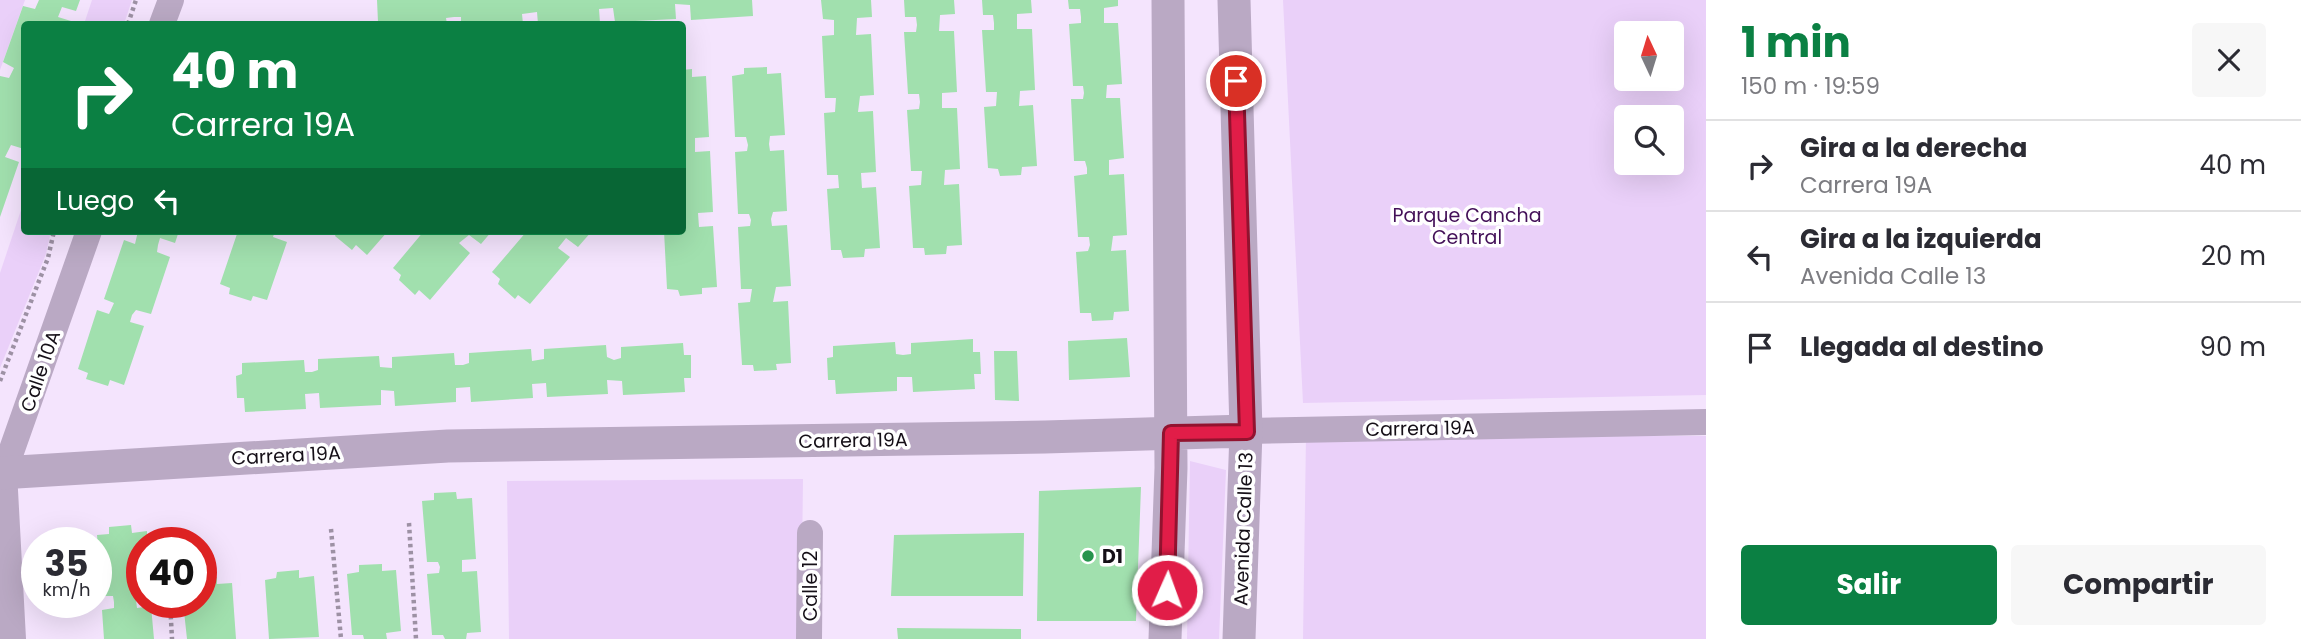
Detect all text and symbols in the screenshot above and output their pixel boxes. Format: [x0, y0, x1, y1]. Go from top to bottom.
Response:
text: 1 min [1741, 13, 1851, 72]
north arrow [1614, 21, 1684, 91]
map controls [1614, 21, 1684, 175]
button: close [2192, 23, 2266, 97]
text: 40 m [171, 37, 298, 105]
icon: right [56, 49, 147, 140]
pin [1206, 51, 1266, 111]
icon: arrive [1217, 62, 1255, 100]
text: 150 m · 19:59 [1741, 70, 1880, 102]
text: Carrera 19A [171, 102, 355, 147]
button: search [1614, 105, 1684, 175]
text: Gira a la derecha [1800, 130, 2028, 166]
icon: right [1741, 147, 1779, 185]
text: 40 m [2200, 147, 2266, 183]
text: Carrera 19A [1800, 169, 1932, 201]
icon: left [148, 182, 186, 220]
text: Luego [56, 183, 134, 219]
park label: Parque Cancha Central [1393, 202, 1542, 251]
text: Gira a la izquierda [1800, 221, 2042, 257]
icon: left [1741, 238, 1779, 276]
text: 20 m [2201, 238, 2266, 274]
text: Avenida Calle 13 [1800, 260, 1986, 292]
street label: Calle 10A [14, 327, 67, 416]
icon: arrive [1741, 329, 1779, 367]
text: Llegada al destino [1800, 329, 2044, 365]
text: 90 m [2200, 329, 2266, 365]
street label: Carrera 19A [1365, 414, 1475, 443]
street label: Carrera 19A [798, 426, 908, 455]
street label: Carrera 19A [231, 439, 342, 472]
street label: Avenida Calle 13 [1227, 452, 1260, 606]
speed limit sign: 40 [126, 527, 217, 618]
text: 35 [45, 539, 88, 588]
place label: D1 [1102, 543, 1123, 570]
button: Salir [1741, 545, 1997, 625]
button: Compartir [2011, 545, 2266, 625]
marker: D1 [1080, 548, 1096, 564]
street label: Calle 12 [797, 551, 824, 621]
position arrow [1130, 553, 1204, 627]
text: km/h [43, 577, 90, 602]

